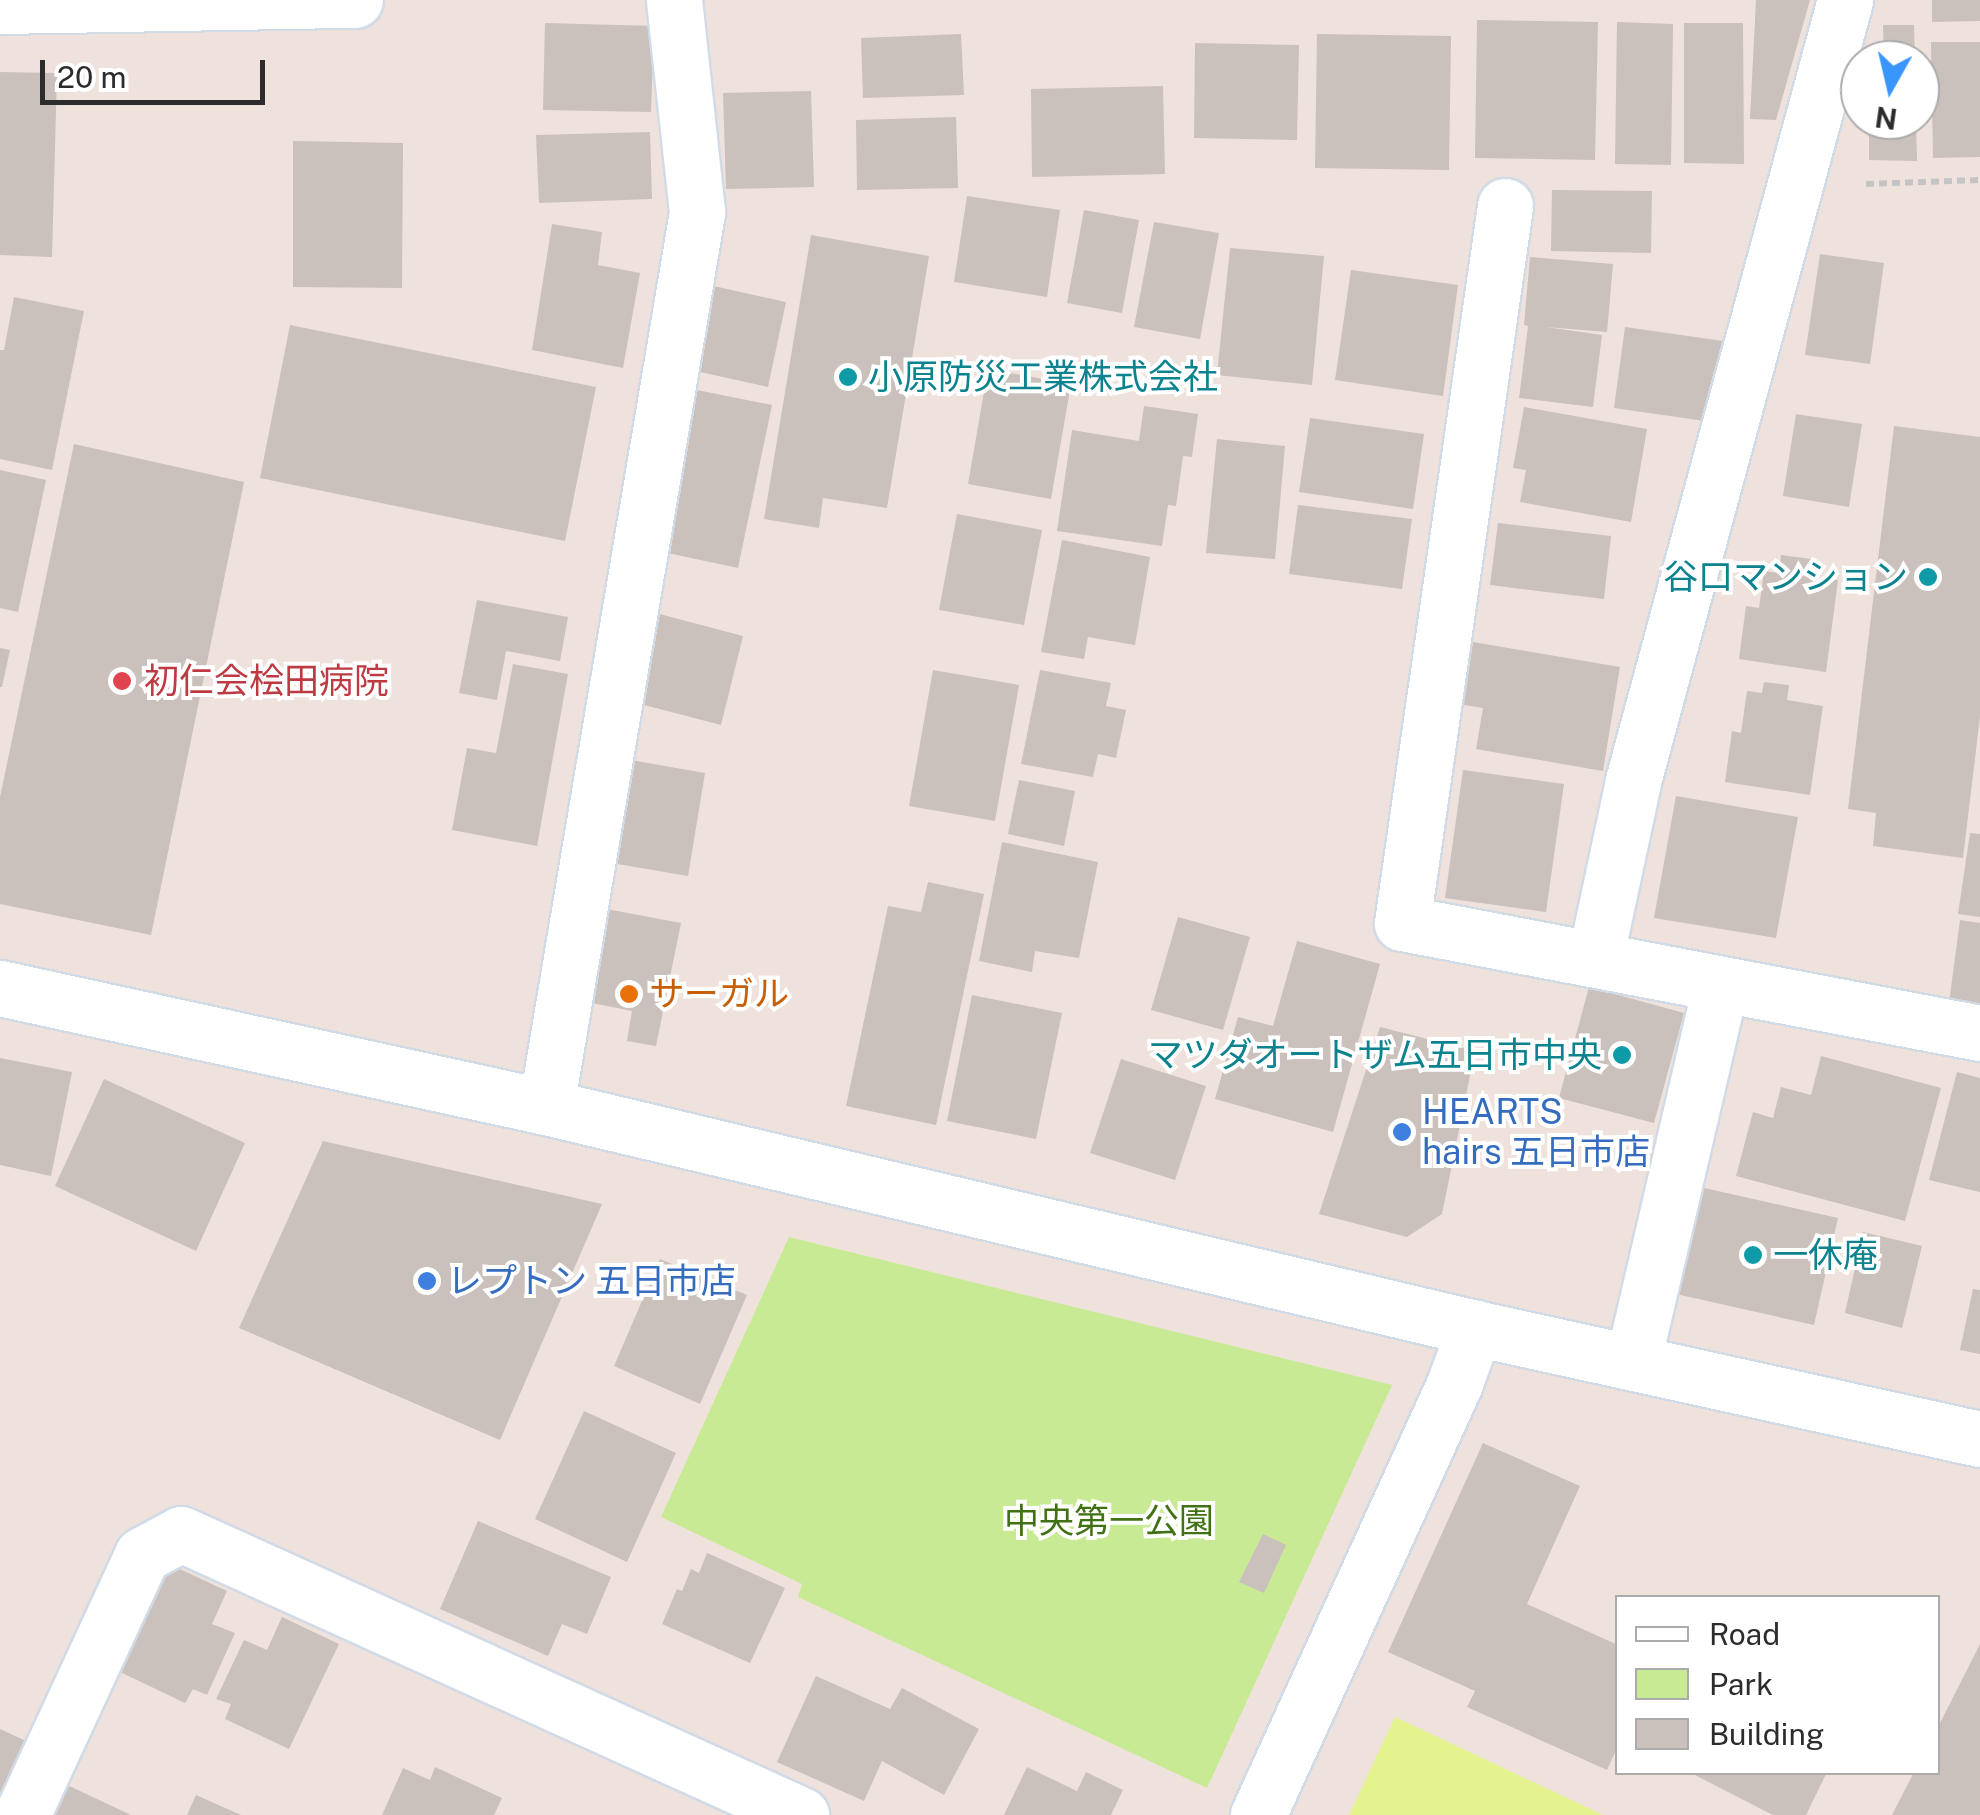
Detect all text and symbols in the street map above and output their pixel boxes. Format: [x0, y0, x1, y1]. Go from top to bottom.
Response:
scale bar [45, 40, 270, 102]
north arrow [1840, 40, 1940, 140]
text: 20 m [57, 59, 126, 95]
text: N [1873, 100, 1899, 136]
place label: 小原防災工業株式会社 [868, 356, 1218, 398]
marker: 小原防災工業株式会社 [837, 366, 859, 388]
place label: 谷口マンション [1663, 556, 1908, 598]
marker: 谷口マンション [1917, 566, 1939, 588]
place label: 初仁会桧田病院 [144, 660, 389, 702]
marker: 初仁会桧田病院 [109, 668, 135, 694]
place label: サーガル [649, 973, 789, 1015]
marker: サーガル [618, 983, 640, 1005]
place label: マツダオートザム五日市中央 [1147, 1034, 1602, 1076]
marker: マツダオートザム五日市中央 [1611, 1044, 1633, 1066]
place label: HEARTS hairs 五日市店 [1422, 1091, 1650, 1173]
marker: HEARTS hairs 五日市店 [1391, 1121, 1413, 1143]
place label: 一休庵 [1773, 1234, 1878, 1276]
marker: 一休庵 [1742, 1244, 1764, 1266]
place label: レプトン 五日市店 [447, 1260, 736, 1302]
marker: レプトン 五日市店 [416, 1270, 438, 1292]
park label: 中央第一公園 [1004, 1500, 1214, 1542]
legend [1615, 1595, 1940, 1775]
text: Road [1709, 1616, 1780, 1652]
text: Park [1709, 1666, 1773, 1702]
text: Building [1709, 1716, 1824, 1752]

